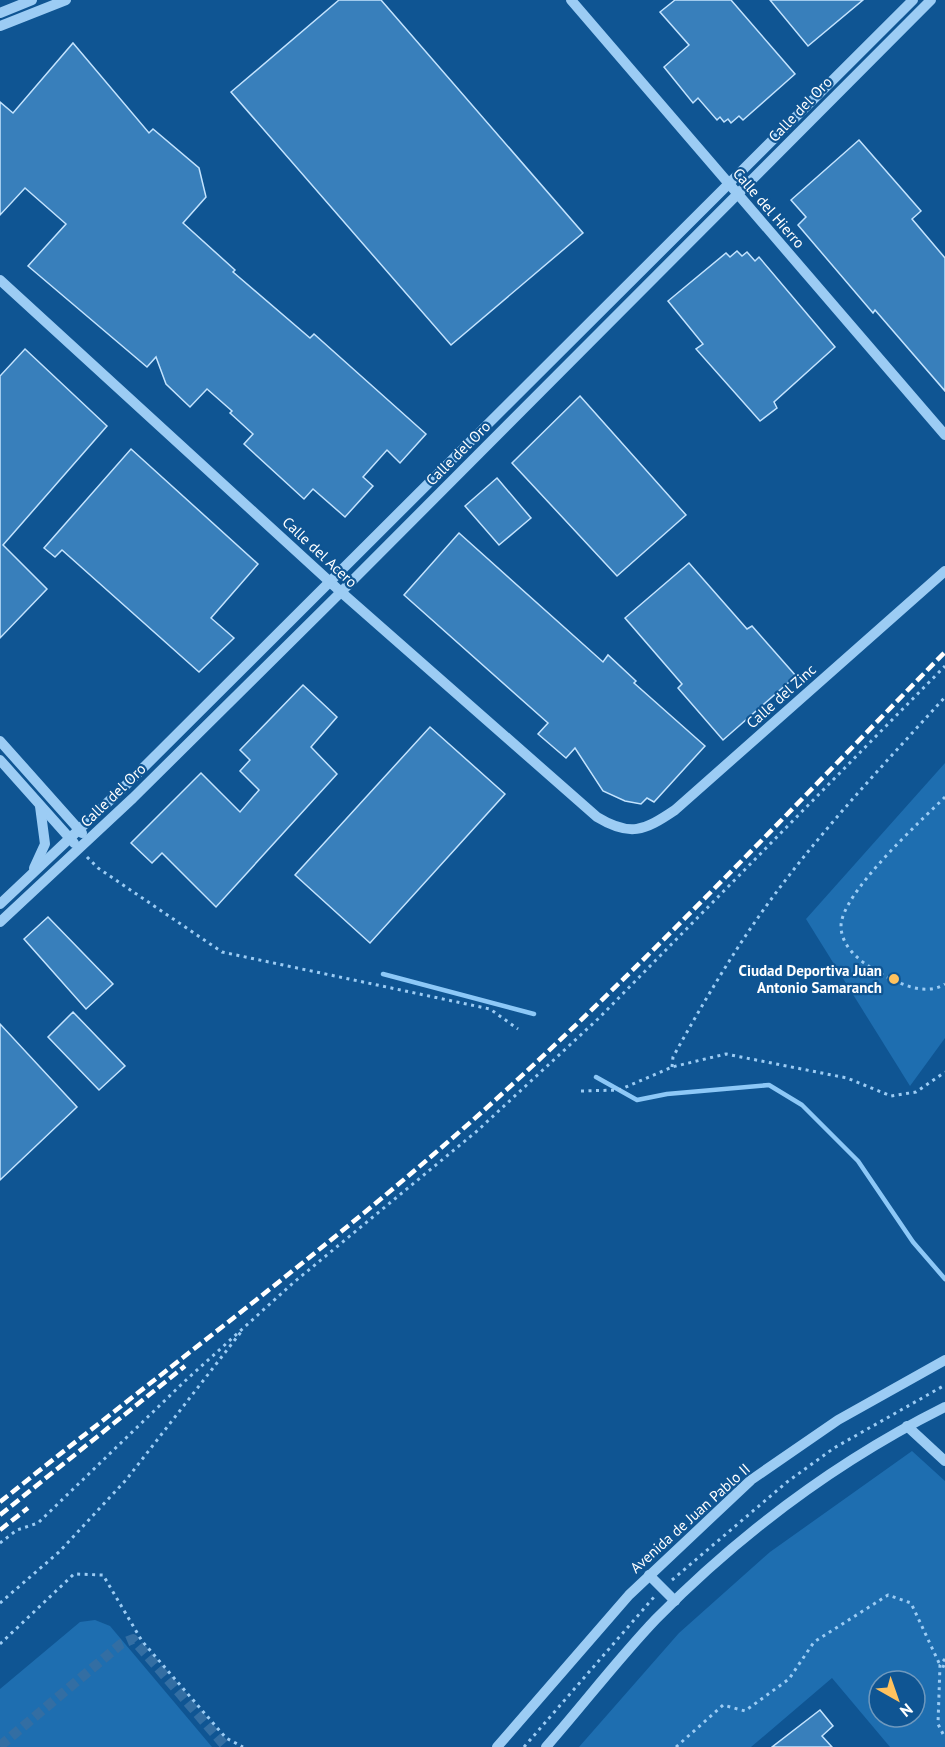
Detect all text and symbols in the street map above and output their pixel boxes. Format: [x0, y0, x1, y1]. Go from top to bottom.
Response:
street label: Calle del Oro [764, 72, 836, 146]
street label: Calle del Hierro [729, 164, 809, 252]
street label: Calle del Oro [422, 417, 494, 489]
street label: Calle del Acero [279, 512, 361, 592]
street label: Calle del Zinc [742, 660, 820, 732]
street label: Calle del Oro [76, 759, 150, 831]
place label: Ciudad Deportiva Juan Antonio Samaranch [739, 961, 882, 997]
marker: Ciudad Deportiva Juan Antonio Samaranch [887, 972, 901, 986]
street label: Avenida de Juan Pablo II [626, 1459, 754, 1577]
north arrow [867, 1669, 927, 1729]
text: N [896, 1699, 917, 1722]

